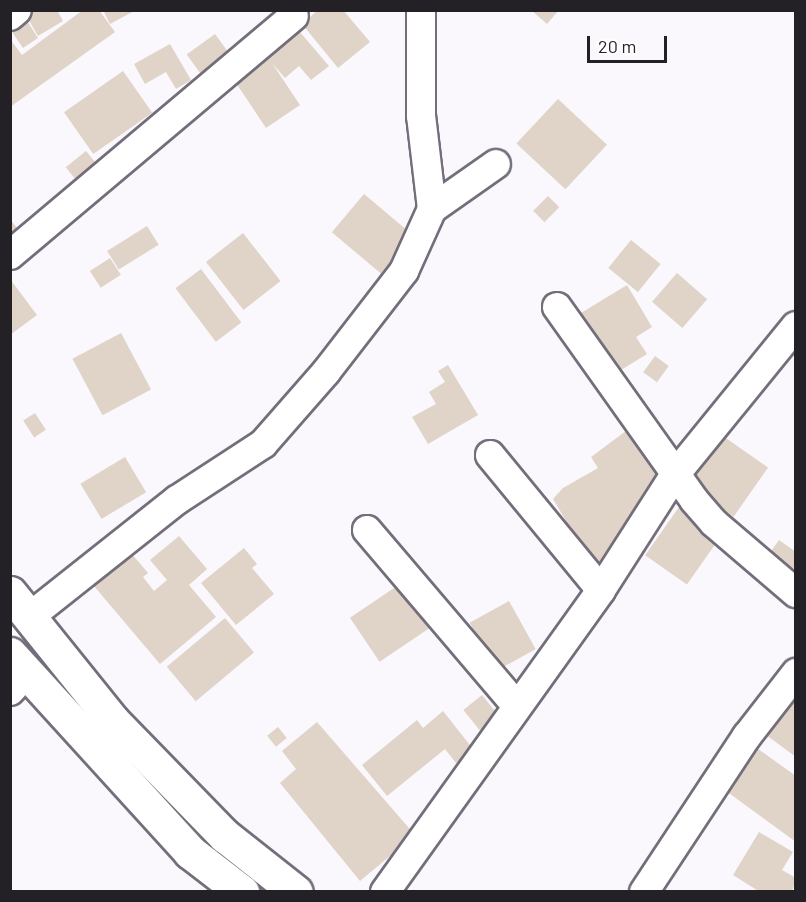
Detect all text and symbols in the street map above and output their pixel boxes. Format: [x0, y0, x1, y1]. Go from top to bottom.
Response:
scale bar [590, 24, 670, 62]
text: 20 m [598, 35, 636, 57]

